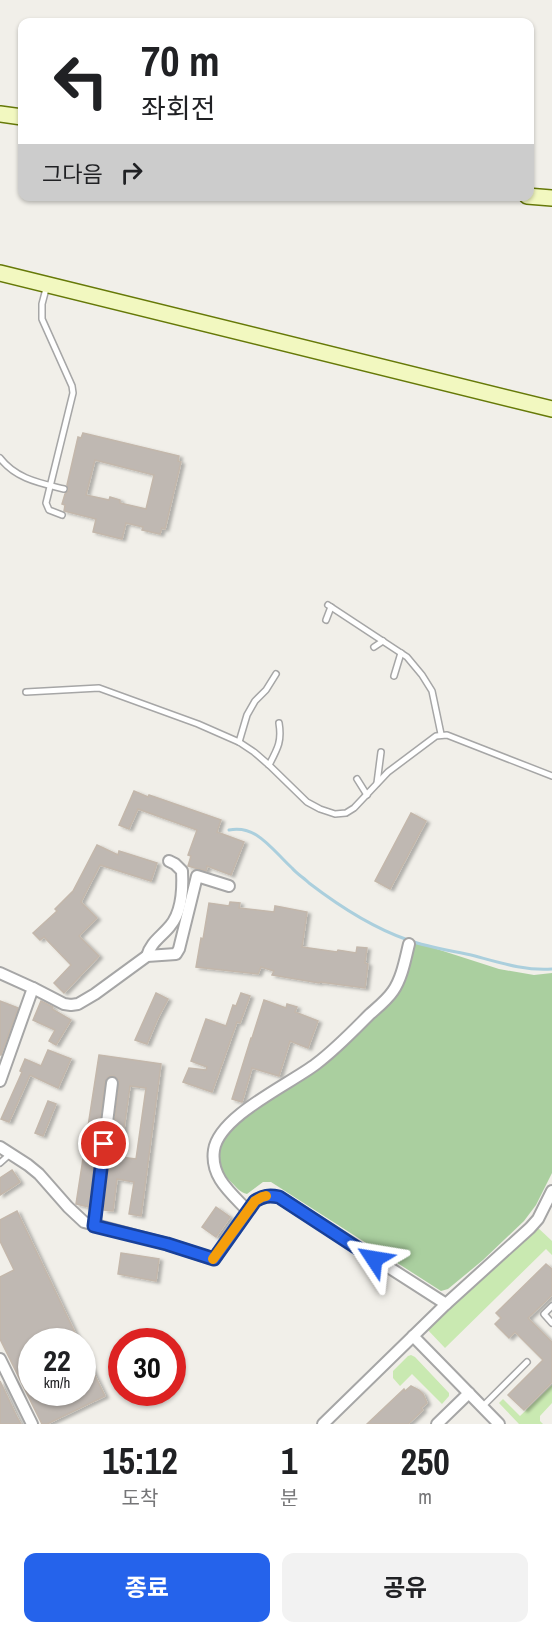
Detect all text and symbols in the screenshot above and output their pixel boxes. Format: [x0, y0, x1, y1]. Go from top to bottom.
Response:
text: 70 m [141, 33, 220, 89]
icon: left [42, 42, 120, 120]
text: 좌회전 [141, 90, 216, 126]
icon: right [115, 156, 148, 189]
text: 그다음 [42, 159, 103, 189]
pin [78, 1118, 129, 1169]
icon: arrive [87, 1127, 120, 1160]
position arrow [342, 1227, 406, 1291]
speed limit sign: 30 [108, 1328, 186, 1406]
text: 22 [43, 1340, 71, 1380]
text: km/h [44, 1372, 70, 1393]
text: 15:12 [102, 1437, 178, 1485]
text: 1 [281, 1437, 297, 1485]
text: 250 [401, 1438, 450, 1486]
text: m [418, 1483, 432, 1510]
text: 도착 [122, 1484, 158, 1511]
text: 분 [280, 1484, 298, 1511]
button: 종료 [24, 1553, 270, 1622]
button: 공유 [282, 1553, 528, 1622]

